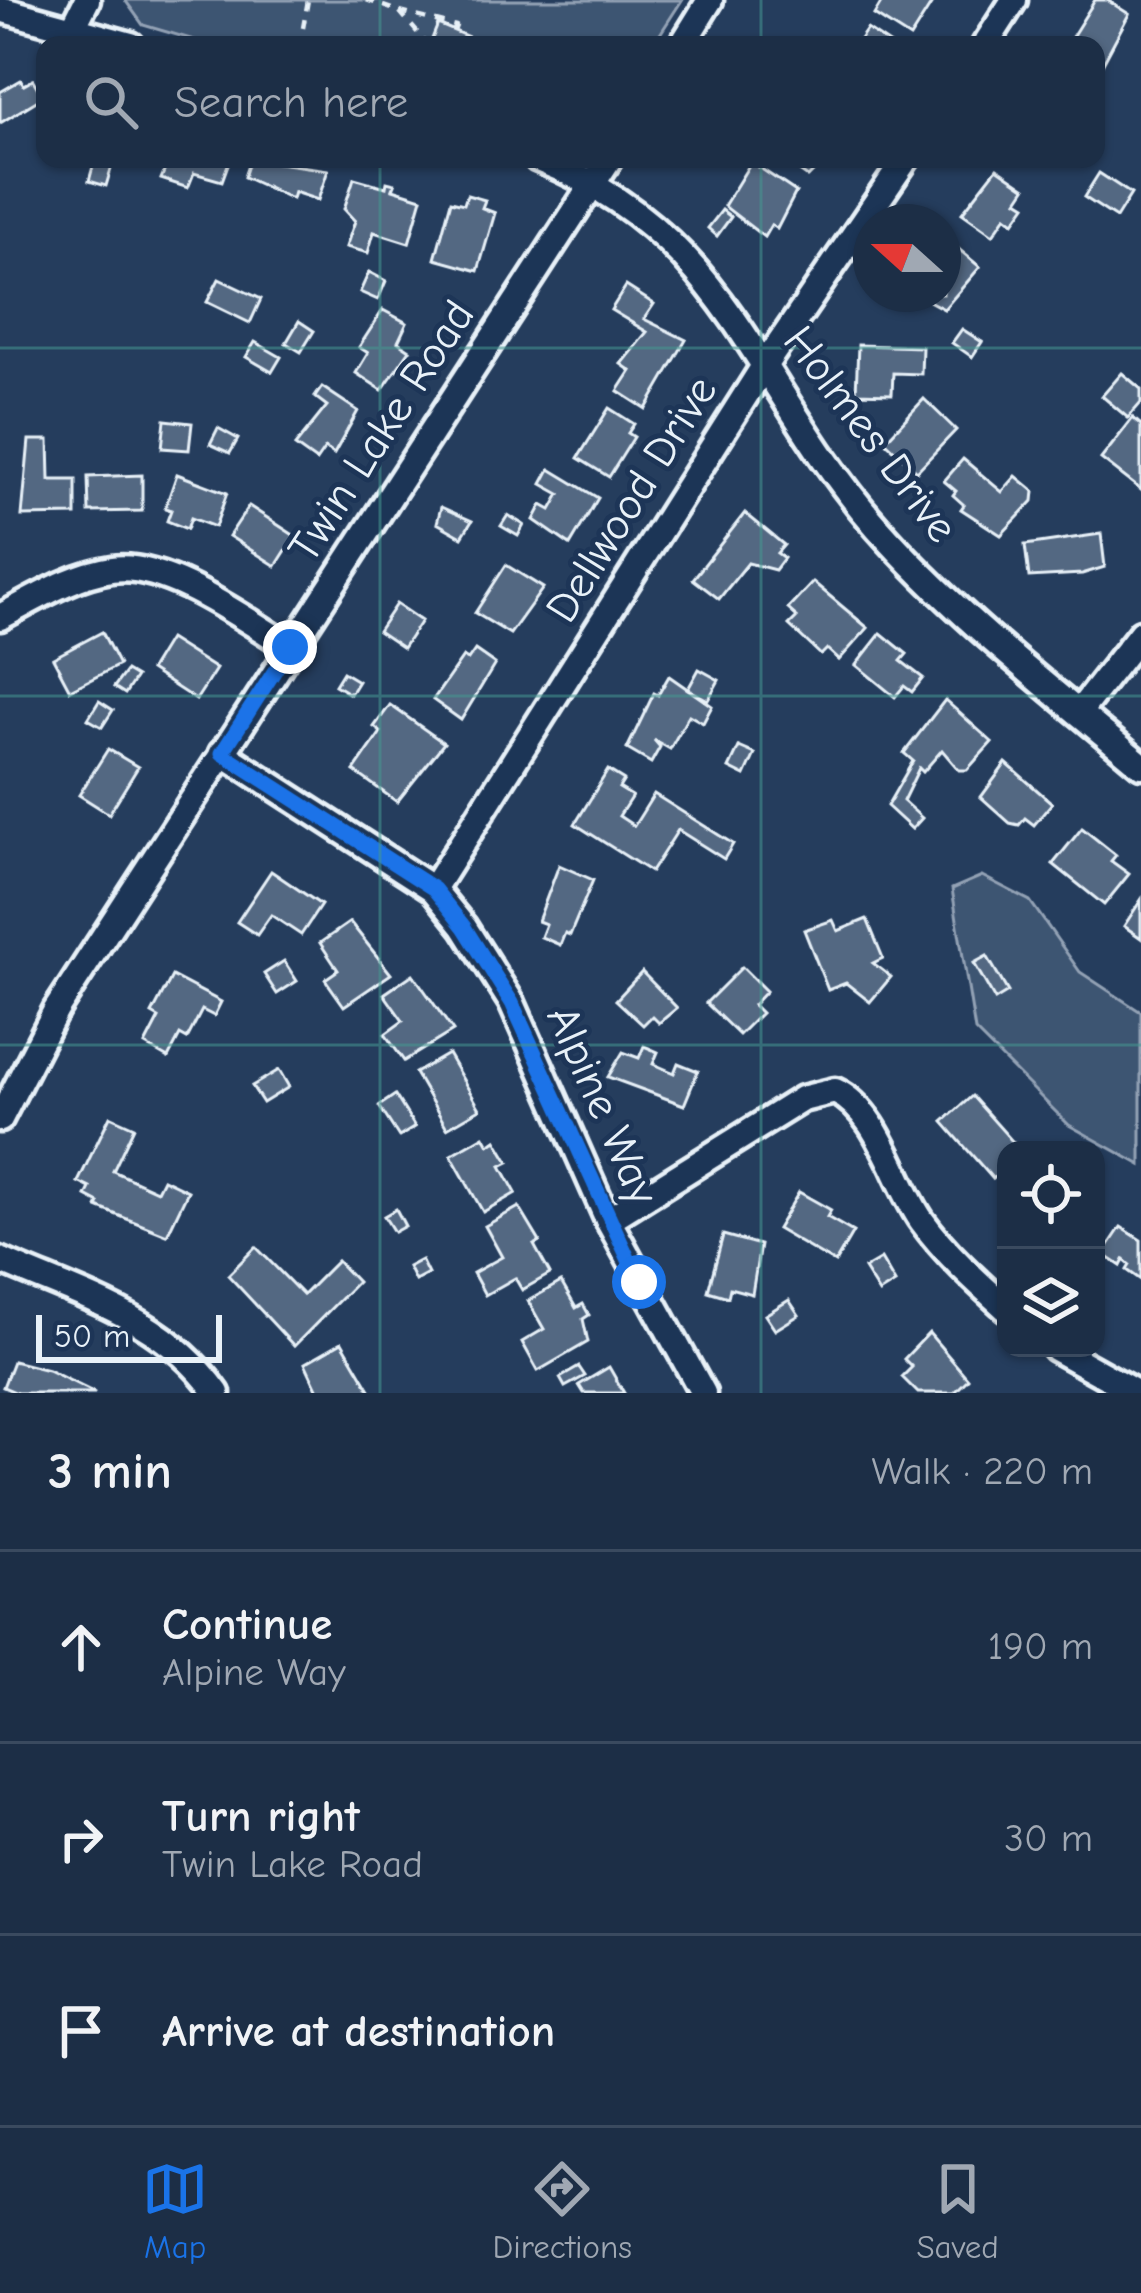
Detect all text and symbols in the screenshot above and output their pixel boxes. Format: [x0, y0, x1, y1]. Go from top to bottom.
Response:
search box [36, 36, 1105, 168]
icon: search [78, 69, 144, 135]
text: Search here [174, 76, 408, 128]
north arrow [853, 204, 961, 312]
street label: Twin Lake Road [277, 291, 485, 571]
street label: Holmes Drive [773, 316, 969, 552]
street label: Dellwood Drive [535, 366, 727, 632]
route end [263, 620, 317, 674]
street label: Alpine Way [536, 998, 670, 1213]
map controls [997, 1141, 1105, 1357]
button: locate [997, 1141, 1105, 1249]
button: layers [997, 1249, 1105, 1357]
route start [612, 1255, 666, 1309]
scale bar [36, 1309, 222, 1362]
text: 50 m [54, 1317, 130, 1355]
text: 3 min [48, 1442, 172, 1501]
text: Walk · 220 m [872, 1449, 1093, 1494]
text: Continue [162, 1598, 332, 1650]
icon: ahead [48, 1614, 114, 1680]
text: 190 m [988, 1624, 1093, 1669]
text: Alpine Way [162, 1650, 346, 1695]
text: Turn right [162, 1790, 360, 1842]
icon: right [48, 1806, 114, 1872]
text: 30 m [1004, 1816, 1093, 1861]
text: Twin Lake Road [162, 1842, 423, 1887]
icon: arrive [48, 1998, 114, 2064]
text: Arrive at destination [162, 2005, 555, 2057]
tab: Map [142, 2156, 208, 2266]
tab: Directions [493, 2156, 632, 2266]
tab: Saved [916, 2156, 999, 2266]

